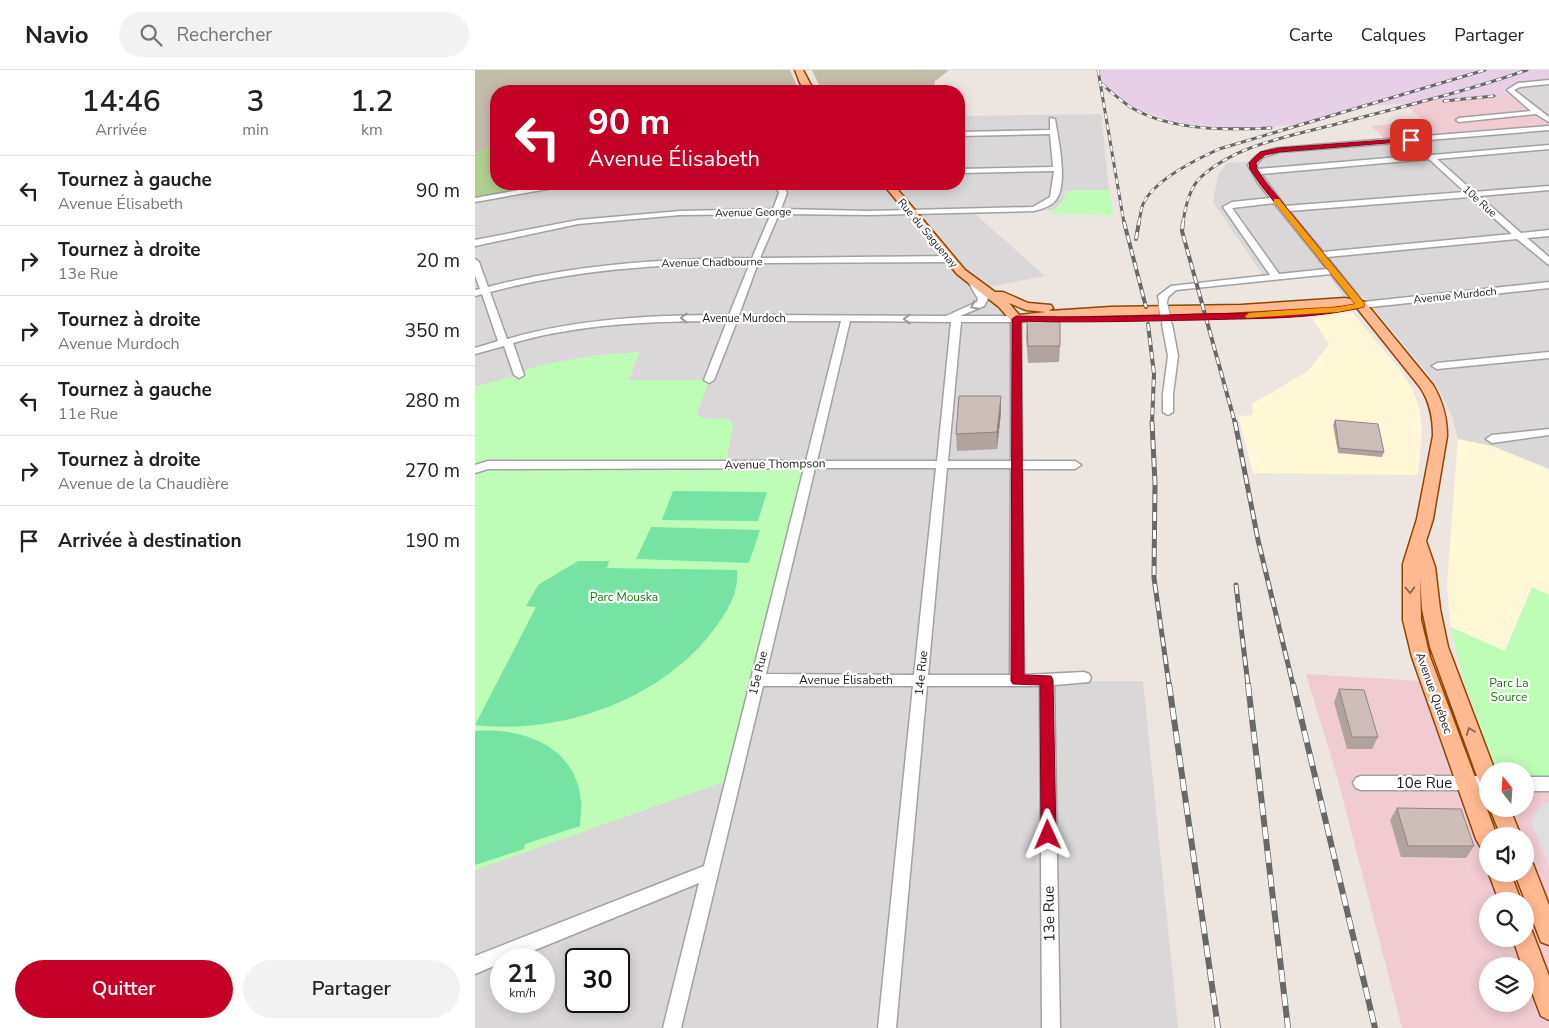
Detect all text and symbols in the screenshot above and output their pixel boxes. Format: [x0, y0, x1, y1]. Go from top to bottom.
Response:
search box [119, 12, 469, 57]
text: Navio [25, 19, 89, 51]
icon: search [137, 21, 165, 49]
text: Rechercher [177, 22, 272, 48]
text: Carte [1289, 23, 1333, 47]
text: Calques [1361, 23, 1426, 47]
text: Partager [1454, 23, 1524, 47]
text: 14:46 [82, 81, 161, 122]
text: 3 [247, 81, 265, 122]
text: 1.2 [350, 81, 393, 122]
text: 90 m [588, 99, 670, 146]
icon: left [505, 105, 570, 170]
text: Arrivée [95, 119, 147, 141]
text: min [242, 119, 269, 141]
text: km [361, 119, 383, 141]
pin [1390, 119, 1432, 161]
icon: arrive [1397, 126, 1425, 154]
text: Avenue Élisabeth [588, 144, 760, 174]
text: Tournez à gauche [58, 167, 212, 193]
icon: left [15, 177, 43, 205]
text: 90 m [416, 178, 460, 204]
street label: 10e Rue [1459, 182, 1500, 221]
text: Avenue Élisabeth [58, 193, 183, 215]
street label: Rue du Saguenay [894, 195, 961, 271]
street label: Avenue George [715, 204, 791, 221]
text: Tournez à droite [58, 237, 201, 263]
icon: right [15, 247, 43, 275]
text: 20 m [416, 248, 460, 274]
street label: Avenue Chadbourne [661, 254, 763, 271]
text: 13e Rue [58, 263, 118, 285]
street label: Avenue Murdoch [1413, 284, 1497, 307]
one-way arrow [970, 300, 979, 311]
text: Tournez à droite [58, 307, 201, 333]
street label: Avenue Murdoch [702, 311, 786, 326]
one-way arrow [680, 313, 688, 324]
one-way arrow [903, 314, 910, 324]
icon: right [15, 317, 43, 345]
text: 350 m [405, 318, 460, 344]
text: Avenue Murdoch [58, 333, 180, 355]
text: Tournez à gauche [58, 377, 212, 403]
icon: left [15, 387, 43, 415]
text: 280 m [405, 388, 460, 414]
text: 11e Rue [58, 403, 118, 425]
text: Tournez à droite [58, 447, 201, 473]
street label: Avenue Thompson [724, 455, 826, 473]
icon: right [15, 457, 43, 485]
text: 270 m [405, 458, 460, 484]
text: Avenue de la Chaudière [58, 473, 229, 495]
icon: arrive [15, 527, 43, 555]
text: Arrivée à destination [58, 528, 242, 554]
text: 190 m [405, 528, 460, 554]
one-way arrow [1405, 587, 1415, 595]
park label: Parc Mouska [590, 589, 658, 605]
street label: 15e Rue [745, 649, 771, 697]
street label: 14e Rue [911, 650, 931, 696]
street label: Avenue Québec [1412, 650, 1456, 736]
street label: Avenue Élisabeth [799, 672, 893, 688]
park label: Parc La Source [1489, 675, 1529, 705]
one-way arrow [1466, 727, 1476, 736]
north arrow [1479, 762, 1534, 818]
map controls [1479, 762, 1534, 1012]
street label: 10e Rue [1396, 773, 1452, 793]
position arrow [1021, 808, 1073, 860]
button: sound [1479, 827, 1534, 882]
street label: 13e Rue [1039, 886, 1059, 942]
button: search [1479, 892, 1534, 947]
speed limit sign: 30 [565, 948, 630, 1013]
text: 21 [507, 957, 538, 991]
button: layers [1479, 957, 1534, 1012]
button: Quitter [15, 960, 233, 1018]
button: Partager [243, 960, 460, 1018]
text: km/h [509, 985, 536, 1001]

